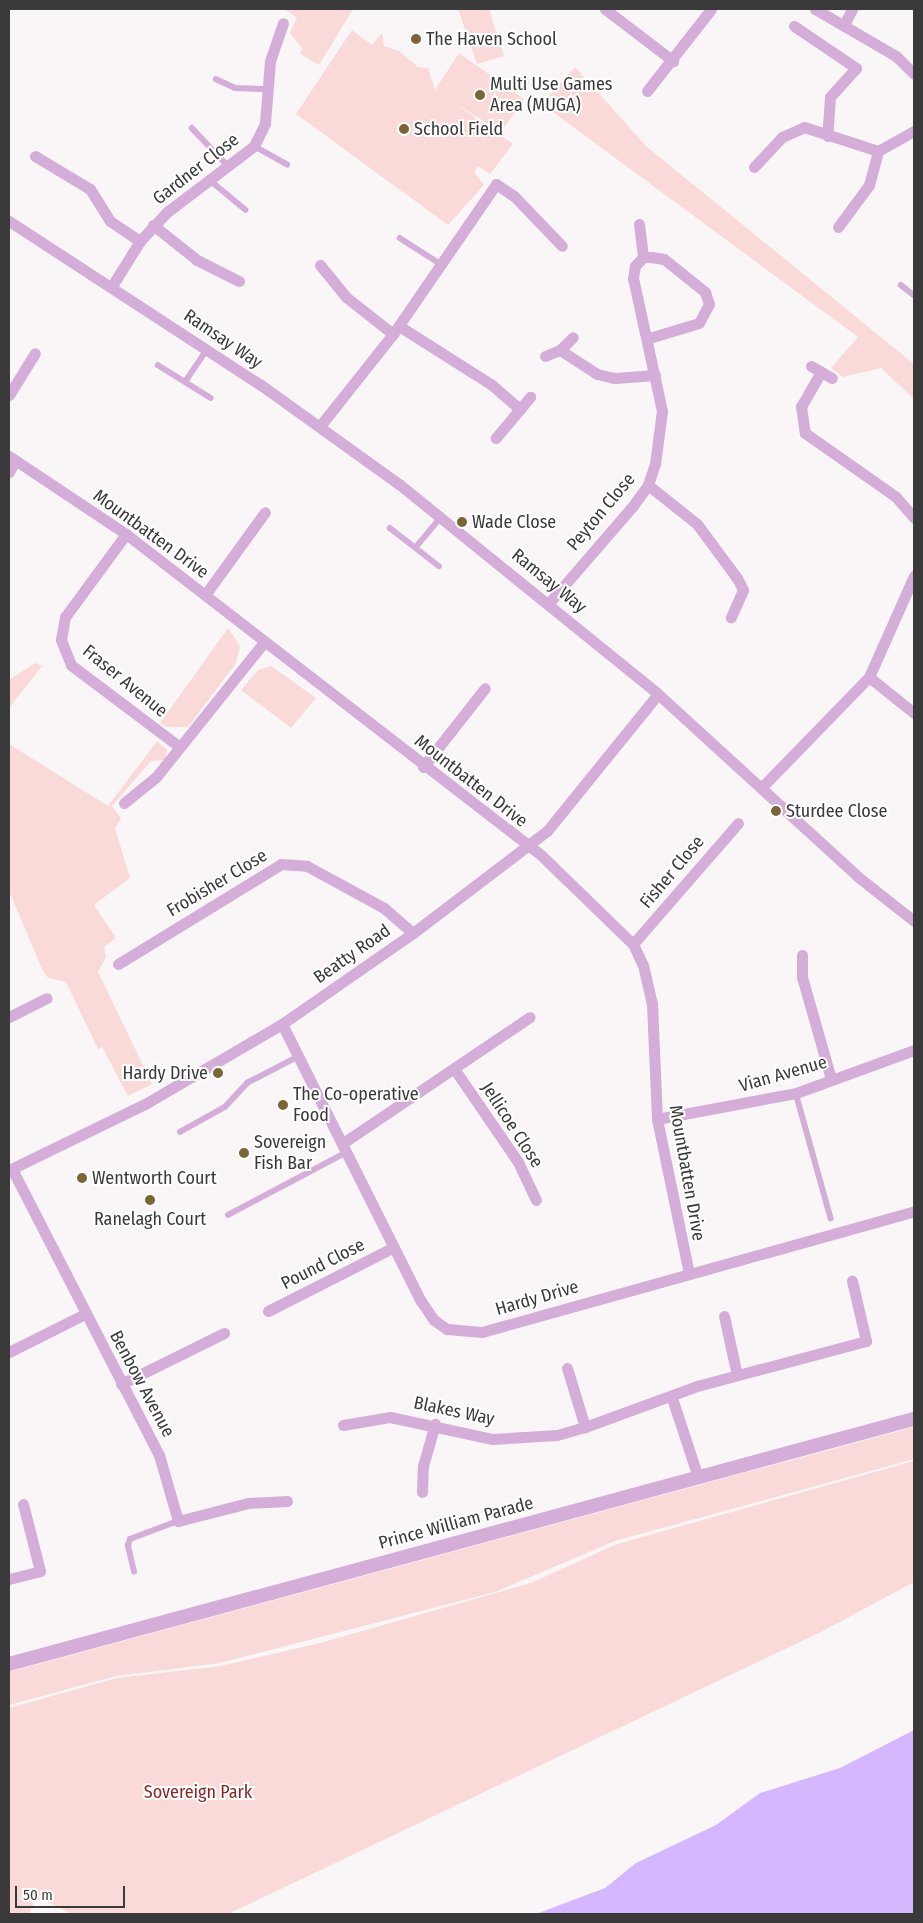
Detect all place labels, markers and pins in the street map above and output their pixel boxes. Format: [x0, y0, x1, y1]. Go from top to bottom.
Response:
place label: The Haven School [426, 28, 557, 50]
marker: The Haven School [410, 33, 422, 45]
place label: Multi Use Games Area (MUGA) [490, 74, 612, 116]
marker: Multi Use Games Area (MUGA) [474, 89, 486, 101]
place label: School Field [414, 118, 503, 140]
marker: School Field [398, 123, 410, 135]
place label: Wade Close [472, 511, 556, 533]
marker: Wade Close [456, 516, 468, 528]
place label: Sturdee Close [786, 800, 887, 822]
marker: Sturdee Close [770, 805, 782, 817]
place label: Hardy Drive [122, 1062, 208, 1084]
marker: Hardy Drive [212, 1067, 224, 1079]
place label: The Co-operative Food [293, 1084, 419, 1126]
marker: The Co-operative Food [277, 1099, 289, 1111]
place label: Sovereign Fish Bar [254, 1132, 326, 1174]
marker: Sovereign Fish Bar [238, 1147, 250, 1159]
place label: Wentworth Court [92, 1167, 217, 1189]
marker: Wentworth Court [76, 1172, 88, 1184]
marker: Ranelagh Court [144, 1194, 156, 1206]
place label: Ranelagh Court [94, 1208, 206, 1230]

